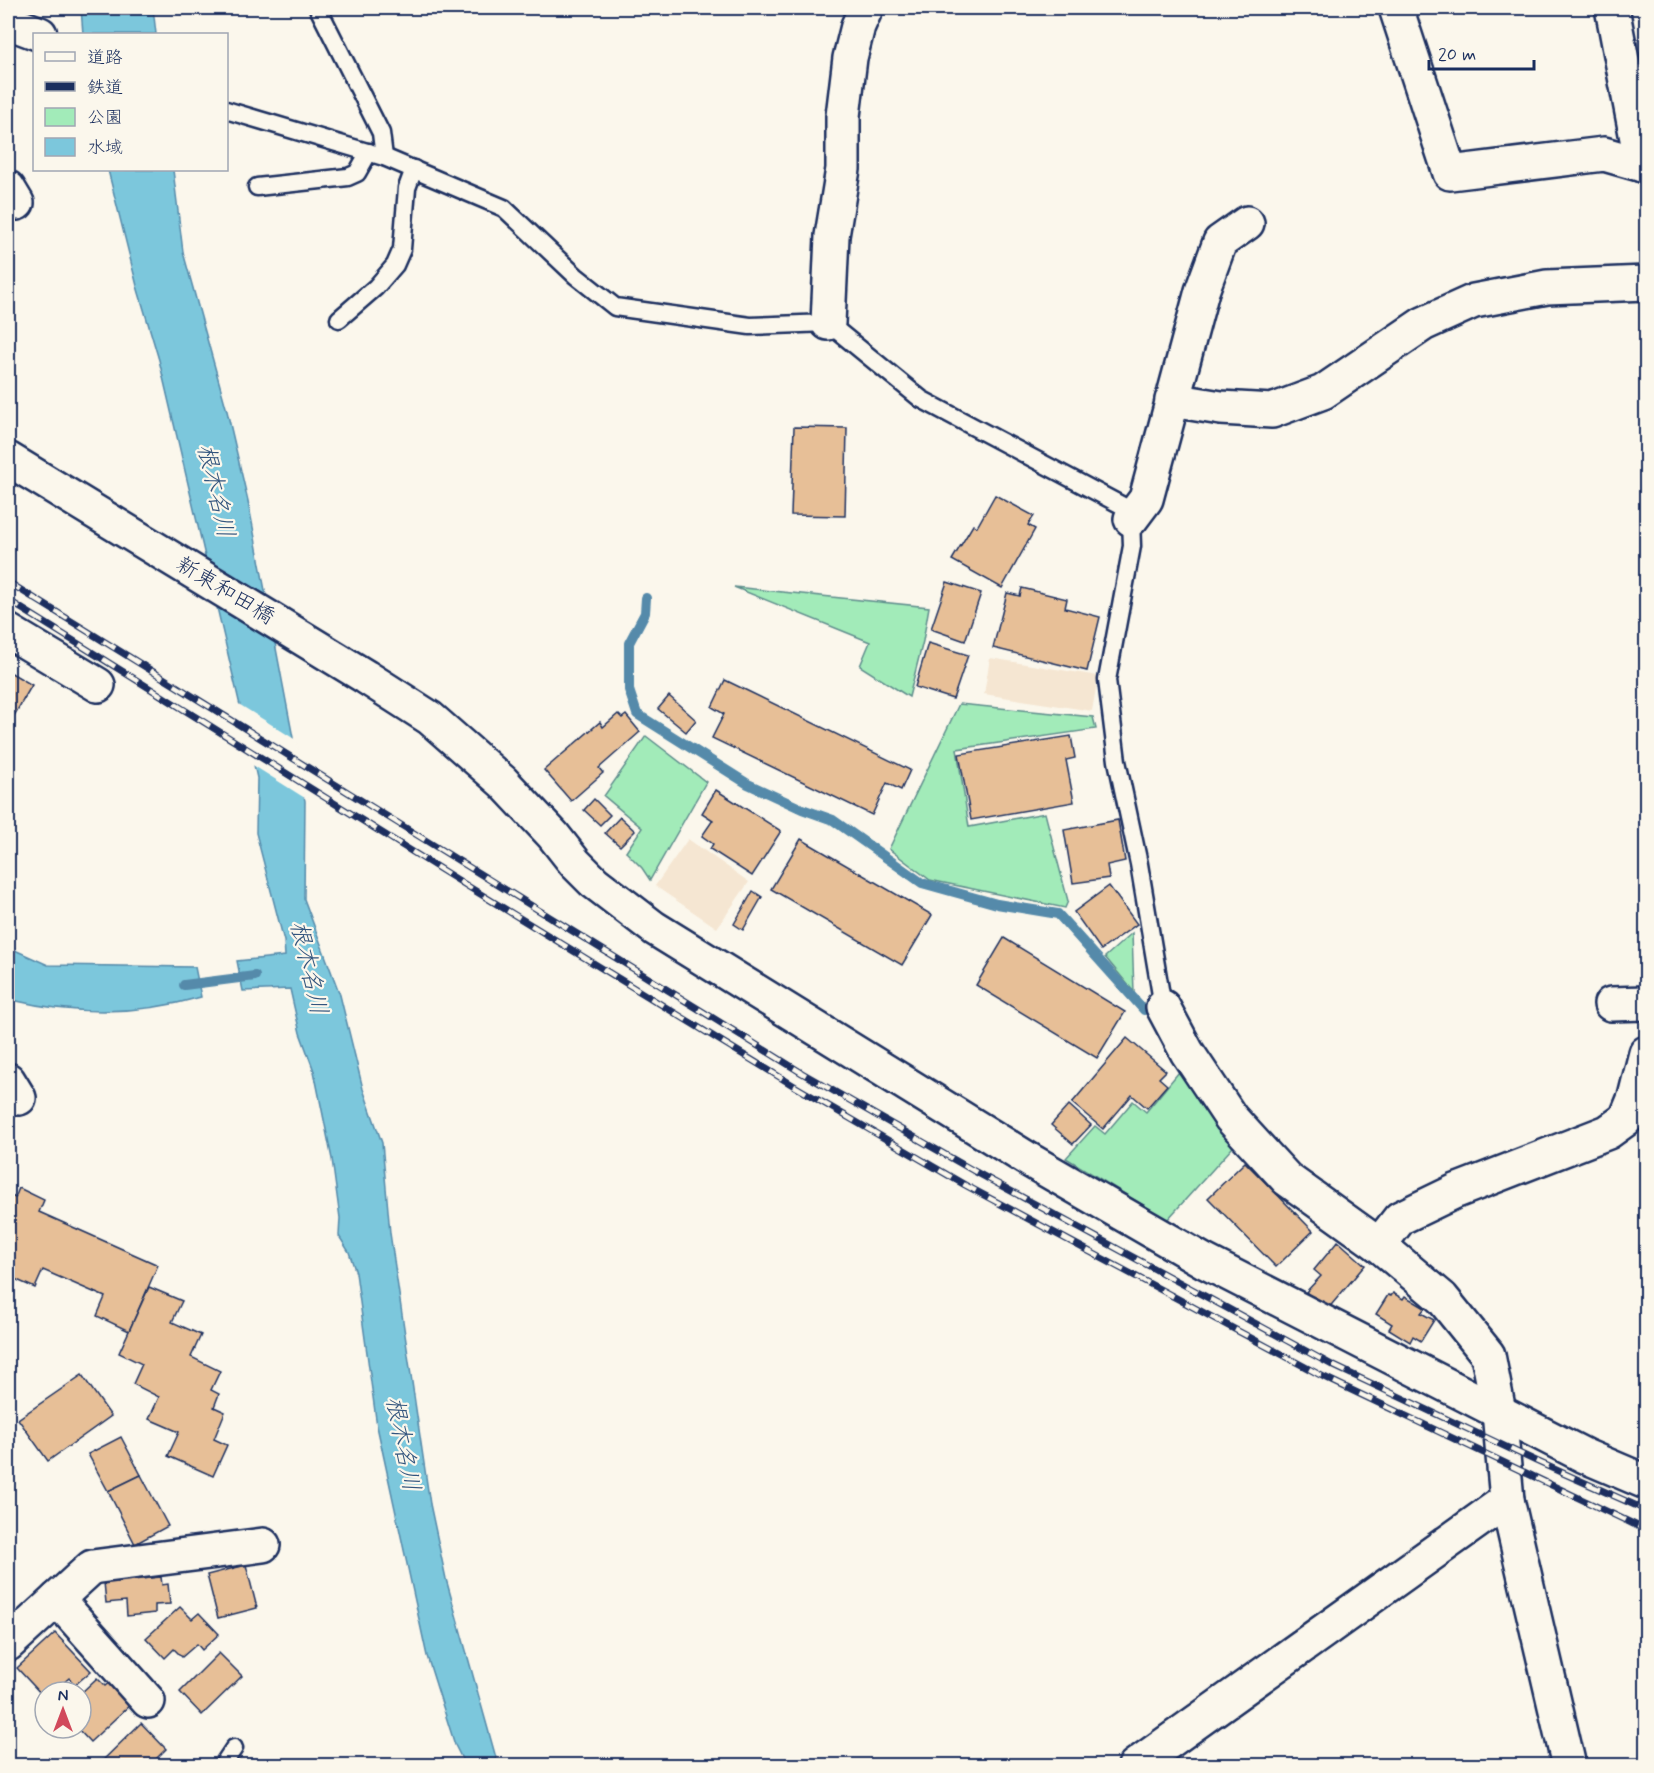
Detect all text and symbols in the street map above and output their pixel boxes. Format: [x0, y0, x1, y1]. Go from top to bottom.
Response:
legend [33, 33, 228, 171]
scale bar [1429, 33, 1534, 71]
text: 20 m [1438, 43, 1476, 67]
text: 道路 [87, 46, 123, 70]
text: 鉄道 [87, 76, 123, 100]
text: 公園 [87, 106, 123, 130]
text: 水域 [87, 136, 123, 160]
water label: 根木名川 [189, 441, 241, 541]
street label: 新東和田橋 [171, 551, 279, 631]
water label: 根木名川 [282, 918, 334, 1018]
water label: 根木名川 [378, 1394, 426, 1494]
north arrow [33, 1680, 93, 1740]
text: N [58, 1686, 68, 1707]

